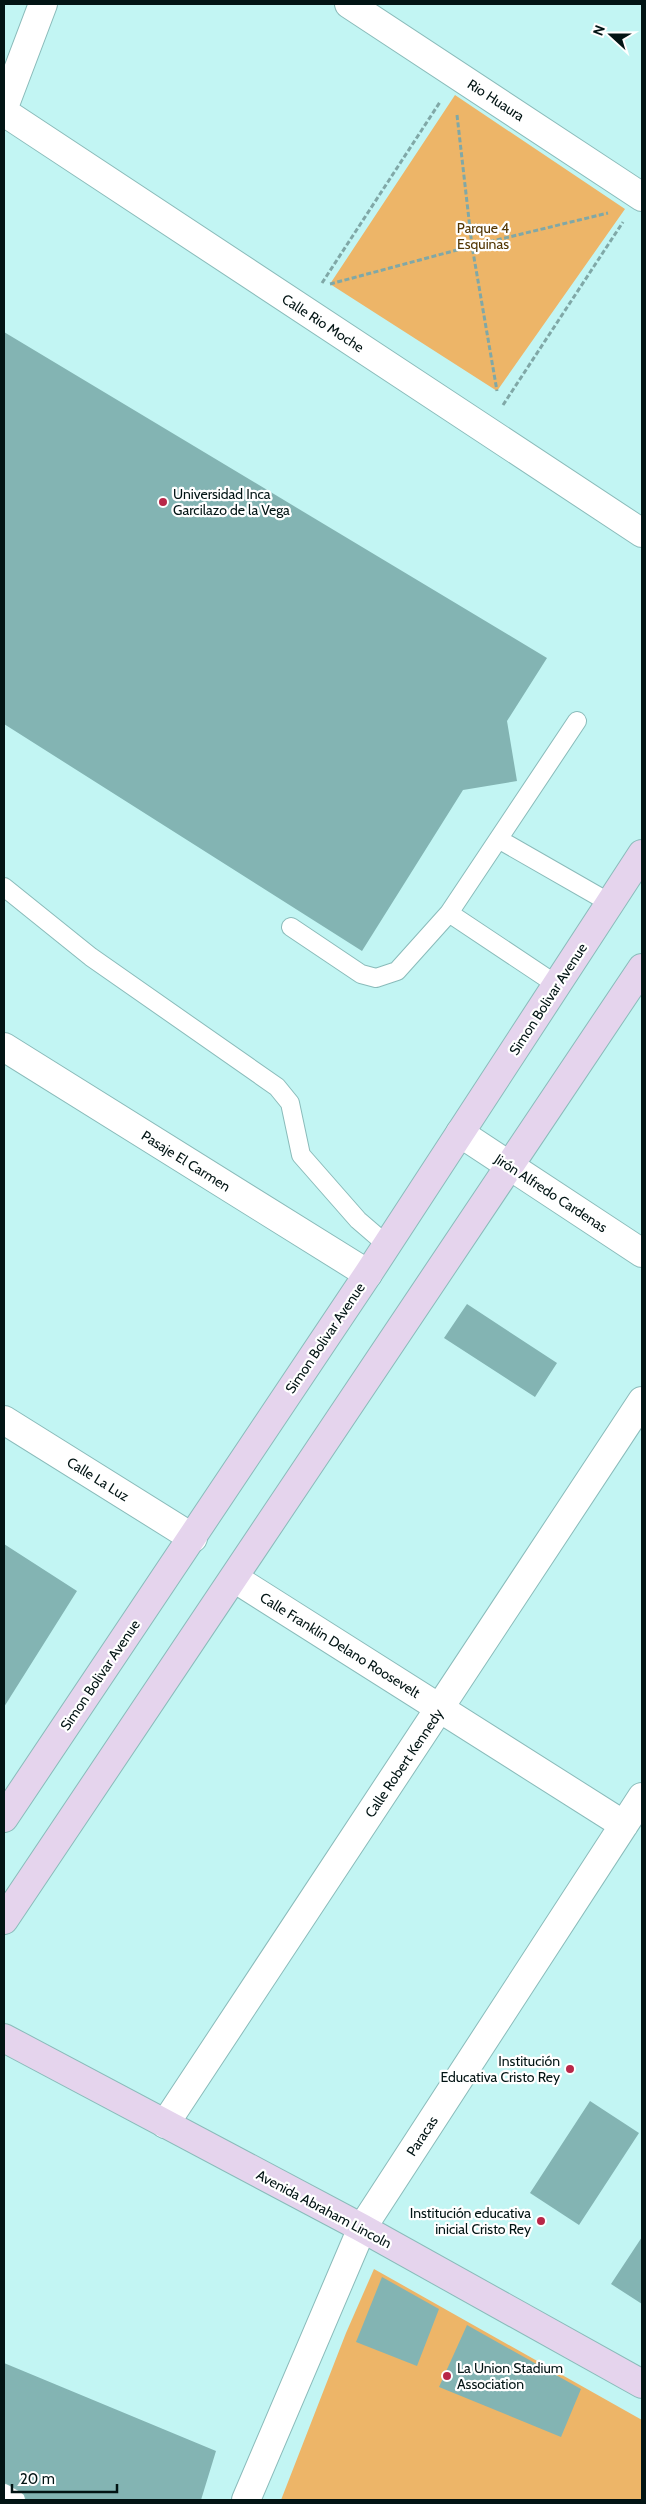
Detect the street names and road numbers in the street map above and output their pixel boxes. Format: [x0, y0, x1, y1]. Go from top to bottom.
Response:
street label: Rio Huaura [464, 75, 528, 125]
street label: Calle Rio Moche [279, 290, 367, 356]
street label: Simon Bolivar Avenue [505, 940, 591, 1058]
street label: Pasaje El Carmen [138, 1126, 234, 1196]
street label: Jirón Alfredo Cardenas [490, 1149, 611, 1236]
street label: Simon Bolivar Avenue [281, 1279, 369, 1397]
street label: Calle La Luz [64, 1453, 133, 1505]
street label: Calle Franklin Delano Roosevelt [257, 1588, 424, 1702]
street label: Simon Bolivar Avenue [56, 1616, 144, 1734]
street label: Calle Robert Kennedy [361, 1705, 447, 1821]
street label: Paracas [402, 2112, 442, 2160]
street label: Avenida Abraham Lincoln [253, 2166, 395, 2252]

